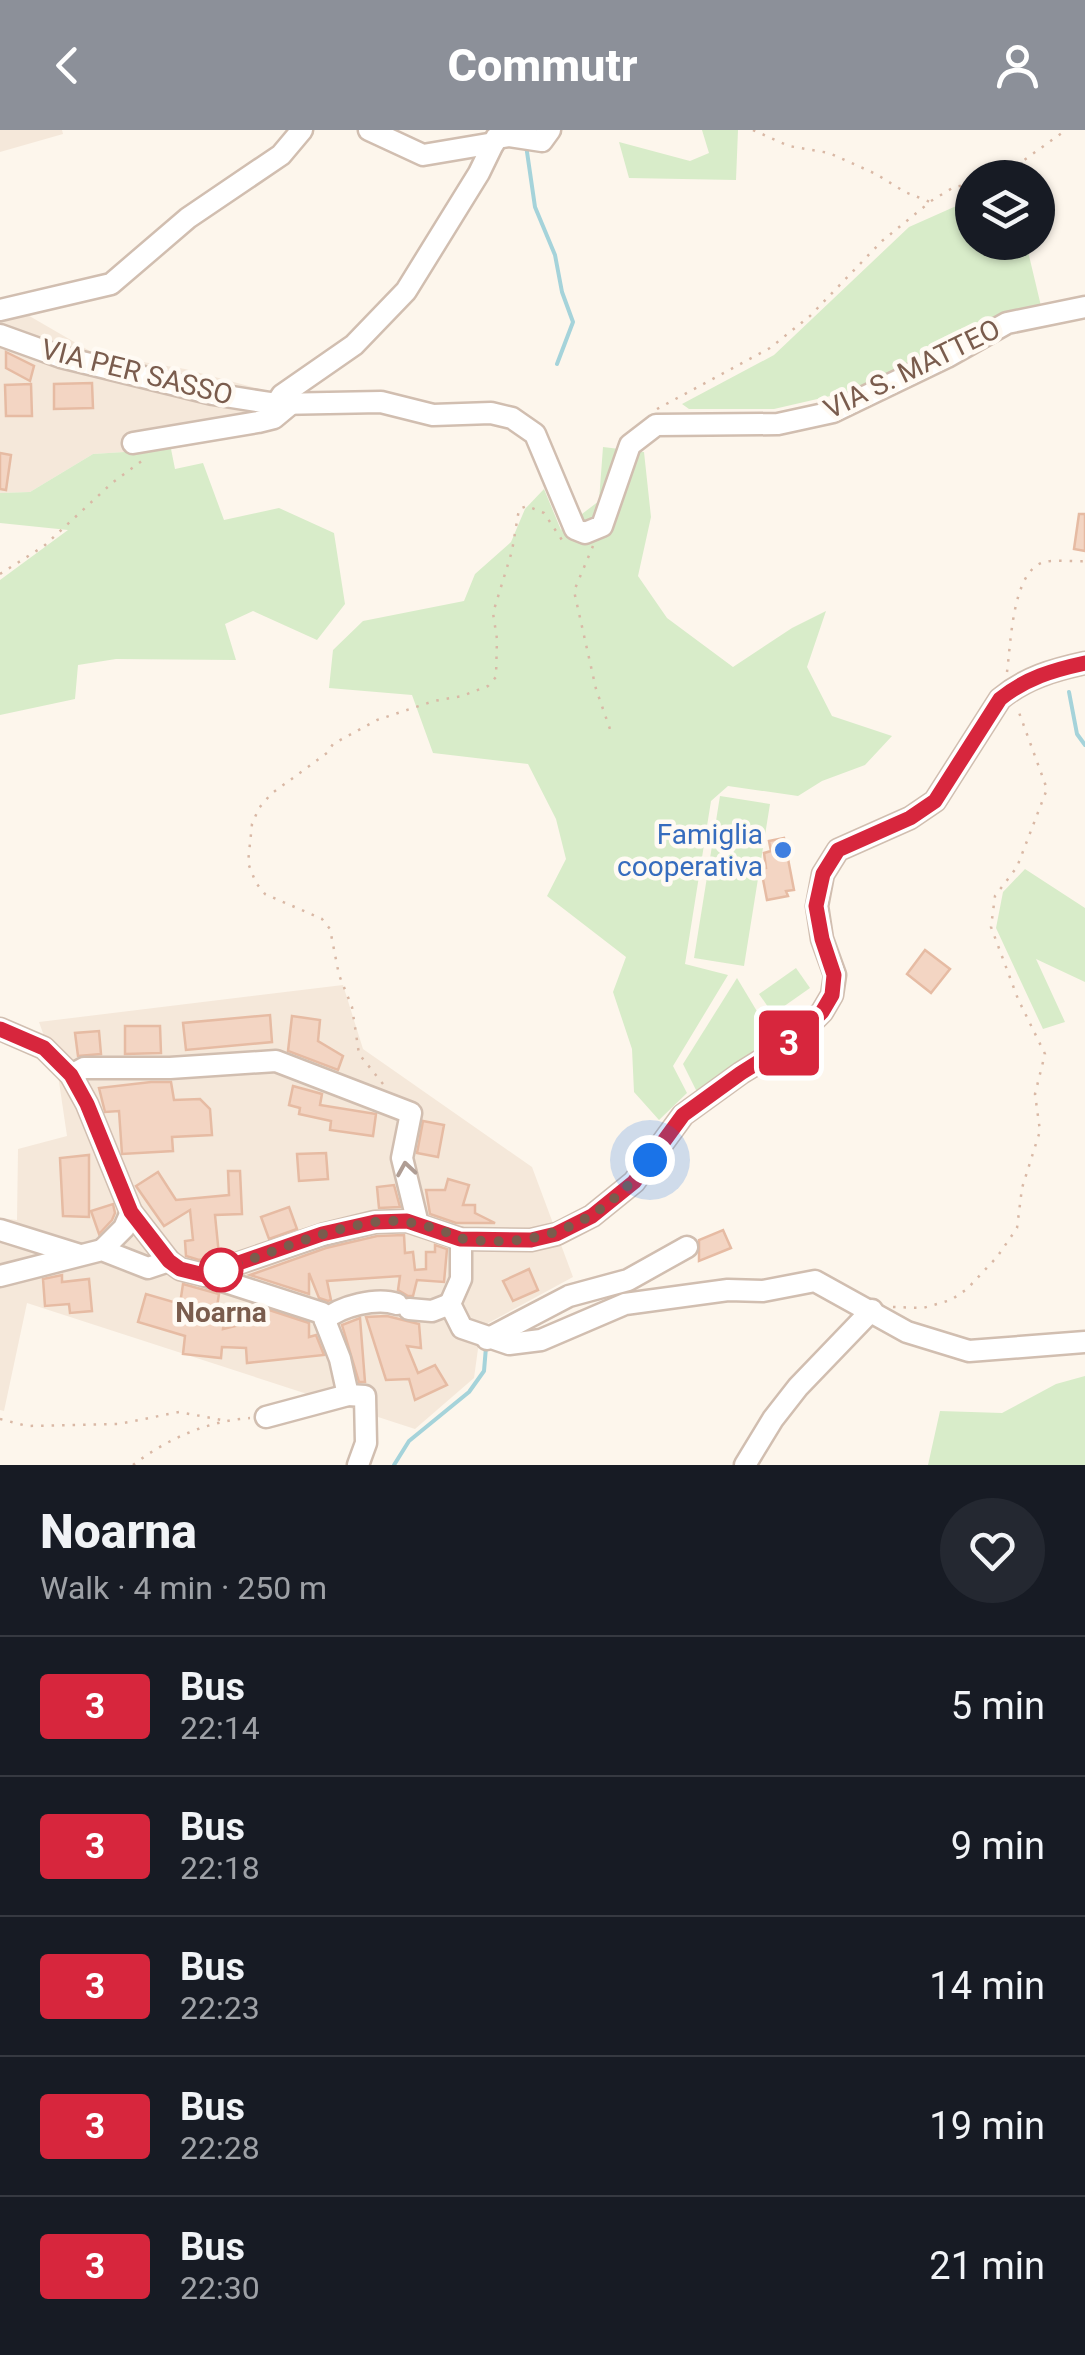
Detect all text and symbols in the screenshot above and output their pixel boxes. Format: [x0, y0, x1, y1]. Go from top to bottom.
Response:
icon: back [40, 38, 95, 93]
icon: person [990, 38, 1045, 93]
text: Commutr [447, 39, 638, 92]
map controls [955, 160, 1055, 260]
button: layers [955, 160, 1055, 260]
street label: VIA S. MATTEO [819, 312, 1005, 426]
street label: VIA PER SASSO [38, 332, 236, 412]
place label: Famiglia cooperativa [617, 818, 763, 883]
marker: Famiglia cooperativa [772, 839, 794, 861]
line badge: 3 [756, 1010, 822, 1076]
text: 3 [779, 1023, 799, 1064]
your location [625, 1135, 675, 1185]
one-way arrow [396, 1161, 417, 1177]
marker: Noarna [200, 1249, 242, 1291]
place label: Noarna [175, 1296, 267, 1329]
button: heart [940, 1498, 1045, 1603]
text: Noarna [40, 1503, 197, 1560]
text: Walk · 4 min · 250 m [40, 1569, 327, 1607]
text: Bus [180, 1665, 245, 1709]
text: 5 min [951, 1684, 1045, 1728]
text: 3 [85, 1686, 105, 1727]
text: 22:14 [180, 1709, 260, 1747]
text: Bus [180, 1805, 245, 1849]
text: 9 min [951, 1824, 1045, 1868]
text: 3 [85, 1826, 105, 1867]
text: 22:18 [180, 1849, 260, 1887]
text: Bus [180, 1945, 245, 1989]
text: 14 min [929, 1964, 1045, 2008]
text: 3 [85, 1966, 105, 2007]
text: 22:23 [180, 1989, 260, 2027]
text: Bus [180, 2085, 245, 2129]
text: 19 min [929, 2104, 1045, 2148]
text: 3 [85, 2106, 105, 2147]
text: 22:28 [180, 2129, 260, 2167]
text: Bus [180, 2225, 245, 2269]
text: 21 min [929, 2244, 1045, 2288]
text: 3 [85, 2246, 105, 2287]
text: 22:30 [180, 2269, 260, 2307]

